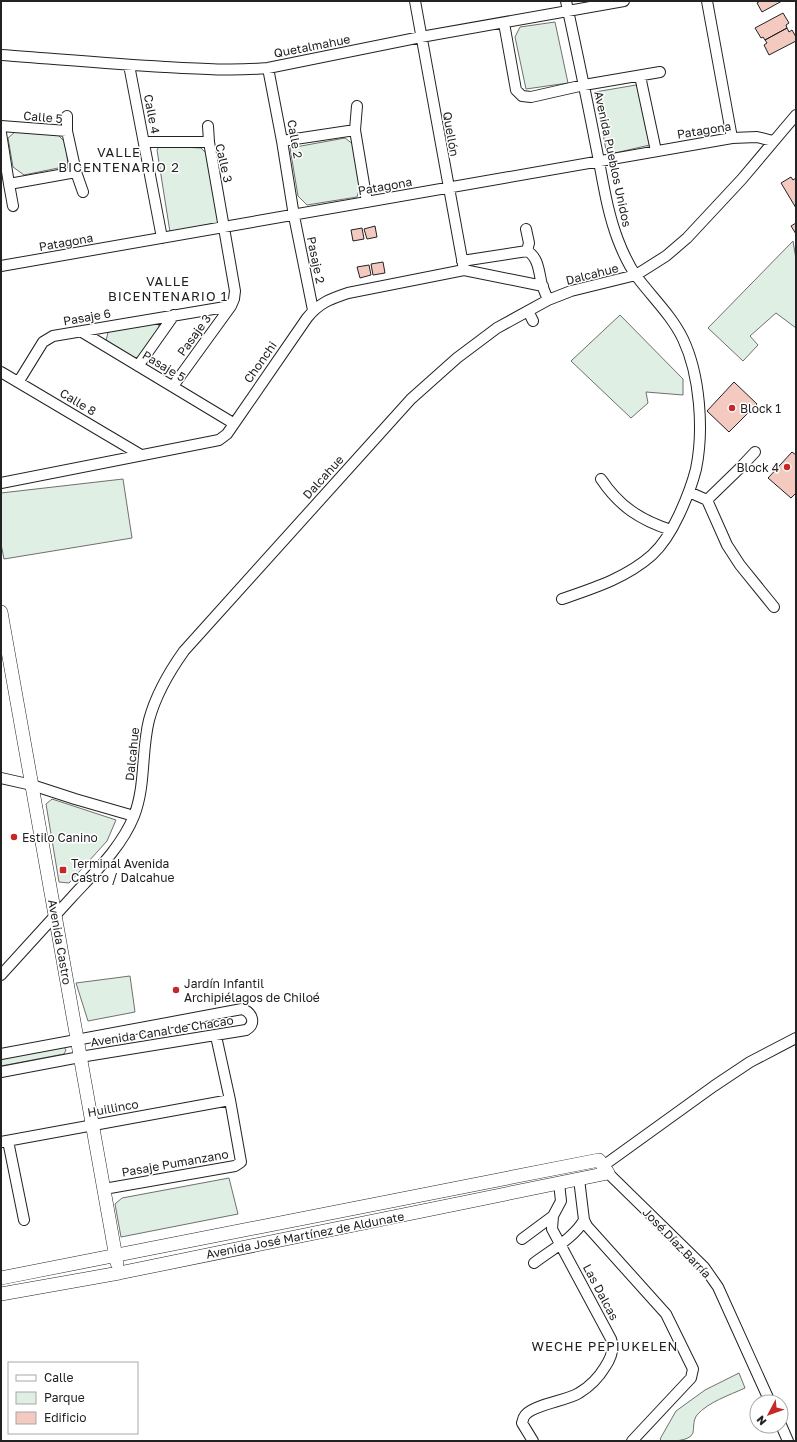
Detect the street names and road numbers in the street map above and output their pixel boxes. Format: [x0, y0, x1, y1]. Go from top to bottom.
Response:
street label: Quetalmahue [273, 31, 352, 61]
street label: Avenida Pueblos Unidos [591, 90, 635, 228]
street label: Calle 4 [141, 93, 163, 135]
street label: Calle 5 [23, 108, 63, 126]
street label: Quellón [440, 110, 462, 158]
street label: Calle 2 [284, 118, 306, 160]
street label: Patagona [676, 118, 732, 142]
street label: Calle 3 [212, 142, 236, 184]
street label: Patagona [357, 174, 413, 198]
street label: Patagona [38, 230, 94, 254]
street label: Pasaje 2 [304, 235, 328, 285]
street label: Dalcahue [564, 260, 620, 288]
street label: Pasaje 6 [62, 305, 112, 329]
street label: Pasaje 3 [174, 311, 214, 359]
street label: Chonchi [240, 338, 280, 386]
street label: Pasaje 5 [140, 347, 188, 385]
street label: Calle 8 [57, 385, 99, 419]
street label: Dalcahue [299, 452, 347, 502]
street label: Dalcahue [122, 726, 142, 782]
street label: Avenida Castro [45, 898, 75, 986]
street label: Avenida Canal de Chacao [89, 1012, 235, 1050]
street label: Huillinco [86, 1096, 140, 1120]
street label: Pasaje Pumanzano [120, 1146, 230, 1180]
street label: José Díaz Barría [640, 1205, 714, 1281]
street label: Avenida José Martínez de Aldunate [205, 1208, 405, 1262]
street label: Las Dalcas [580, 1261, 622, 1323]

